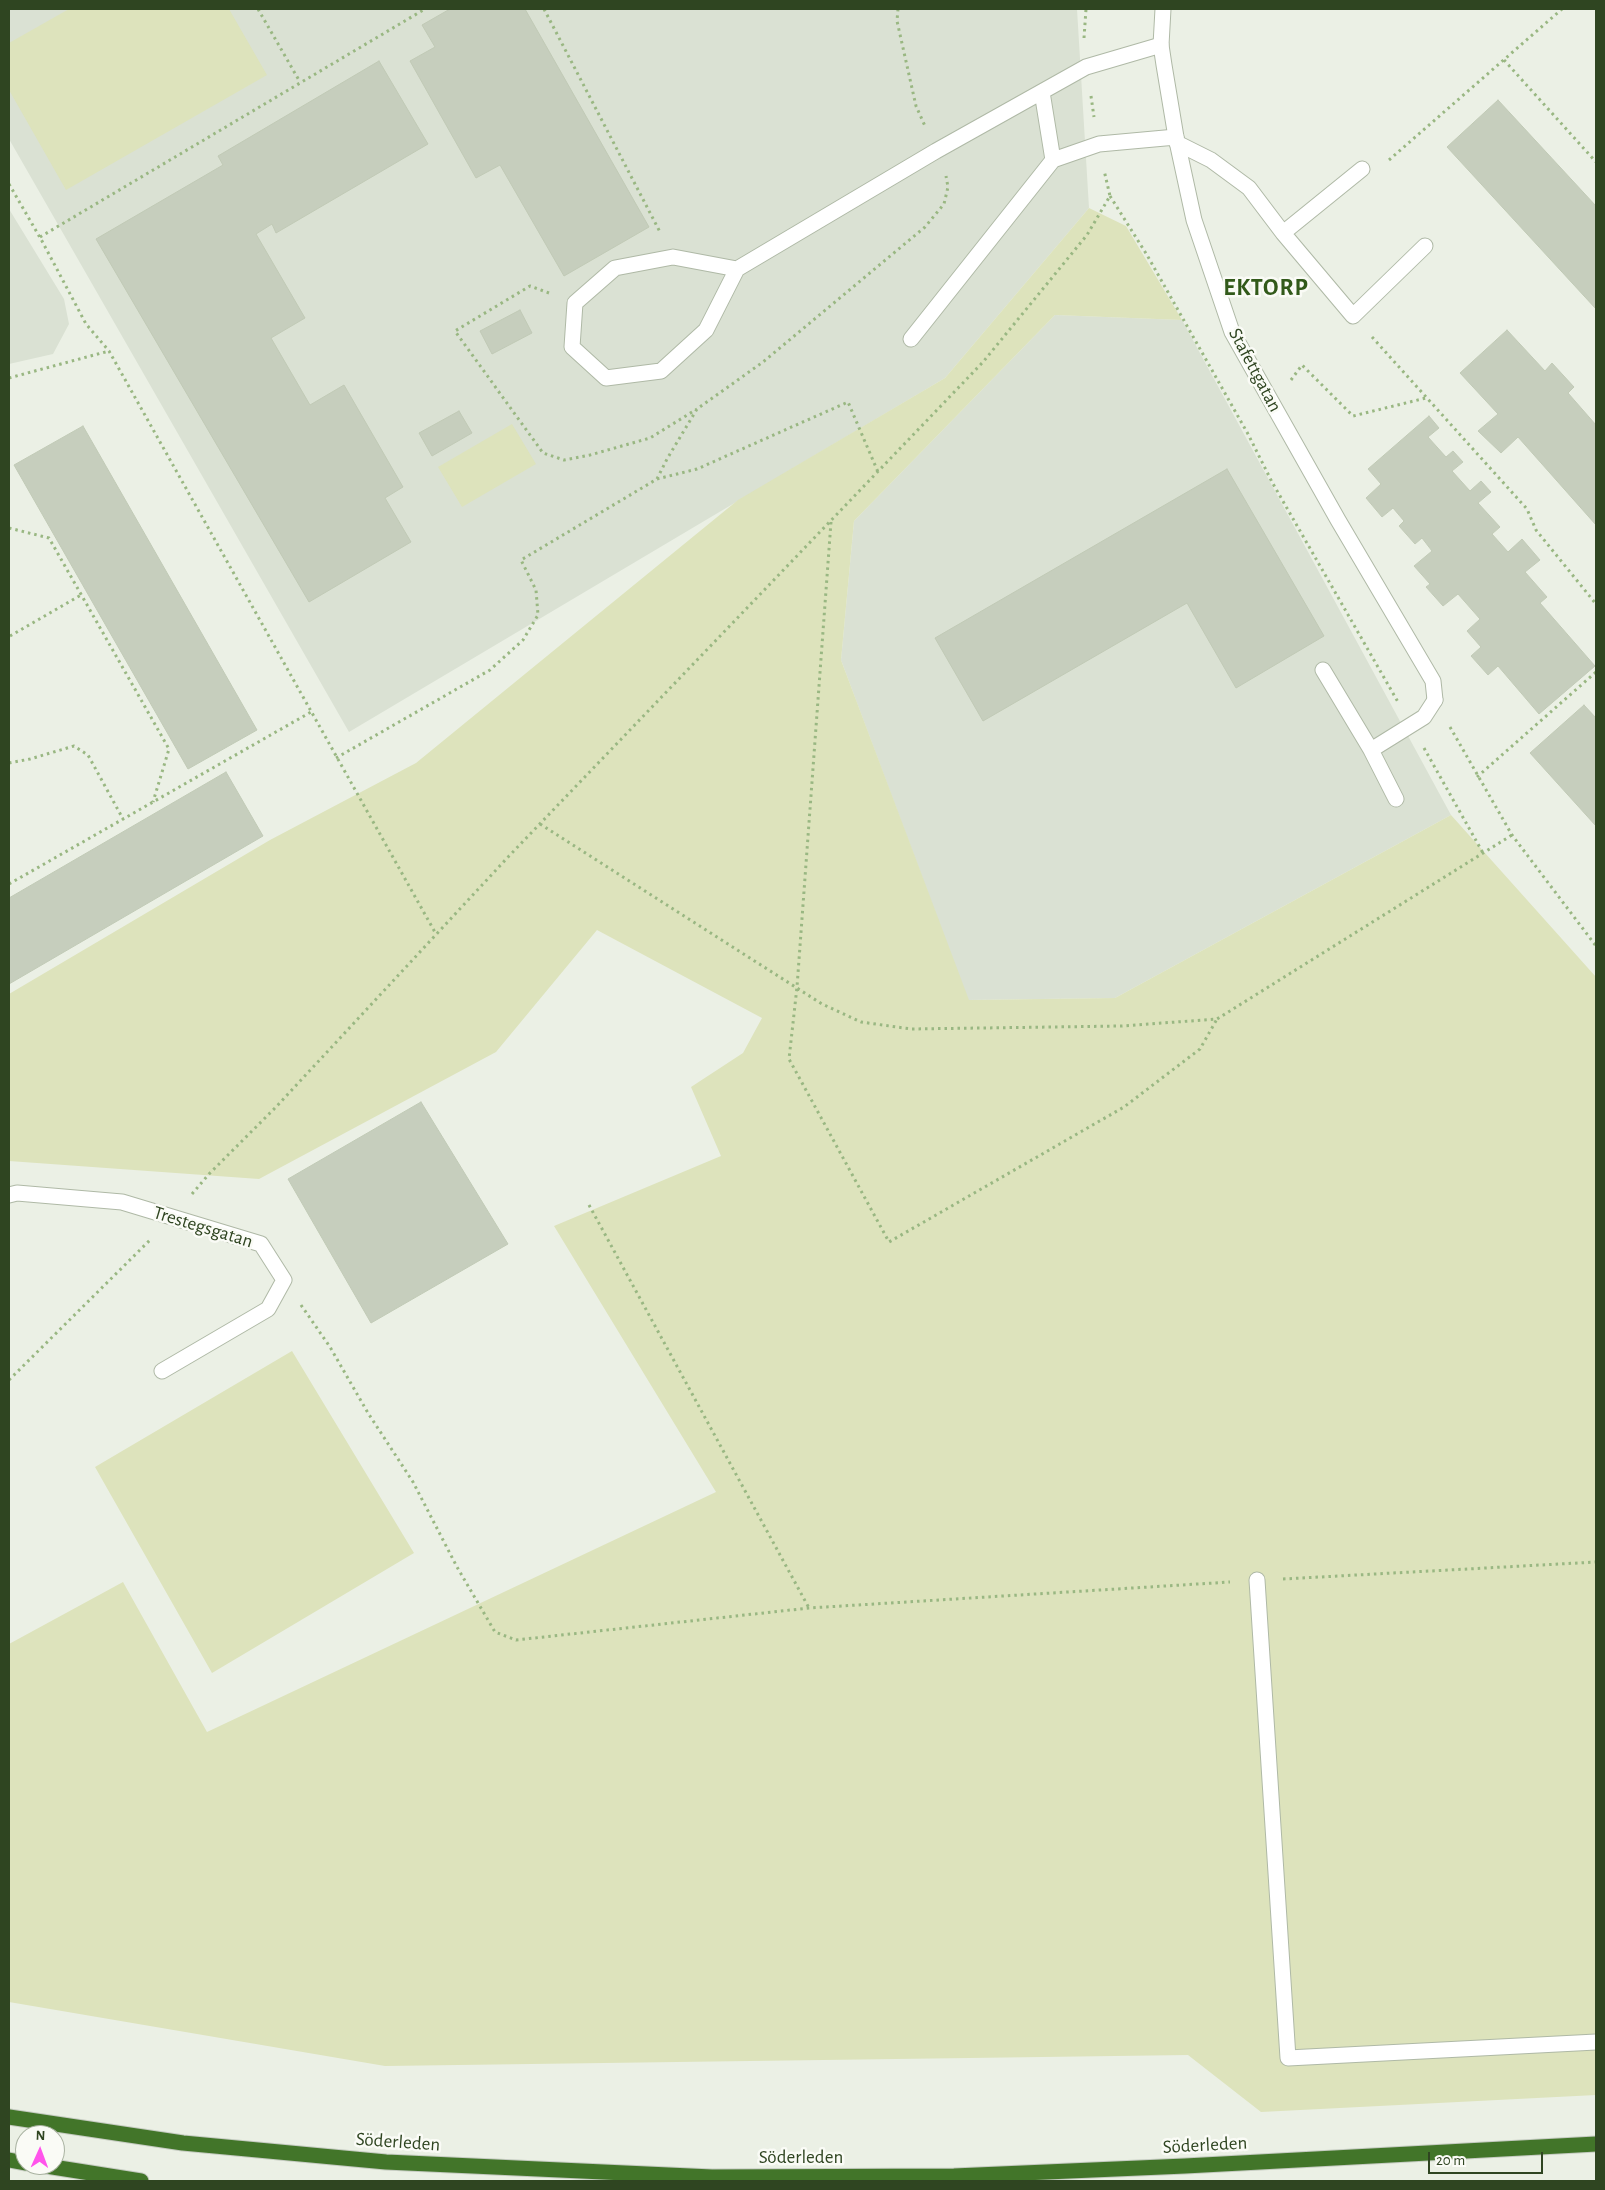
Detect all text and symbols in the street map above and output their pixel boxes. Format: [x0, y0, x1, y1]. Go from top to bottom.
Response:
district label: EKTORP [1222, 274, 1310, 302]
street label: Stafettgatan [1223, 324, 1287, 416]
street label: Trestegsgatan [150, 1201, 256, 1253]
north arrow [15, 2125, 65, 2175]
street label: Söderleden [355, 2128, 441, 2156]
text: N [35, 2129, 46, 2143]
street label: Söderleden [1162, 2131, 1248, 2159]
scale bar [1430, 2142, 1545, 2174]
street label: Söderleden [759, 2146, 843, 2168]
text: 20 m [1436, 2153, 1465, 2168]

